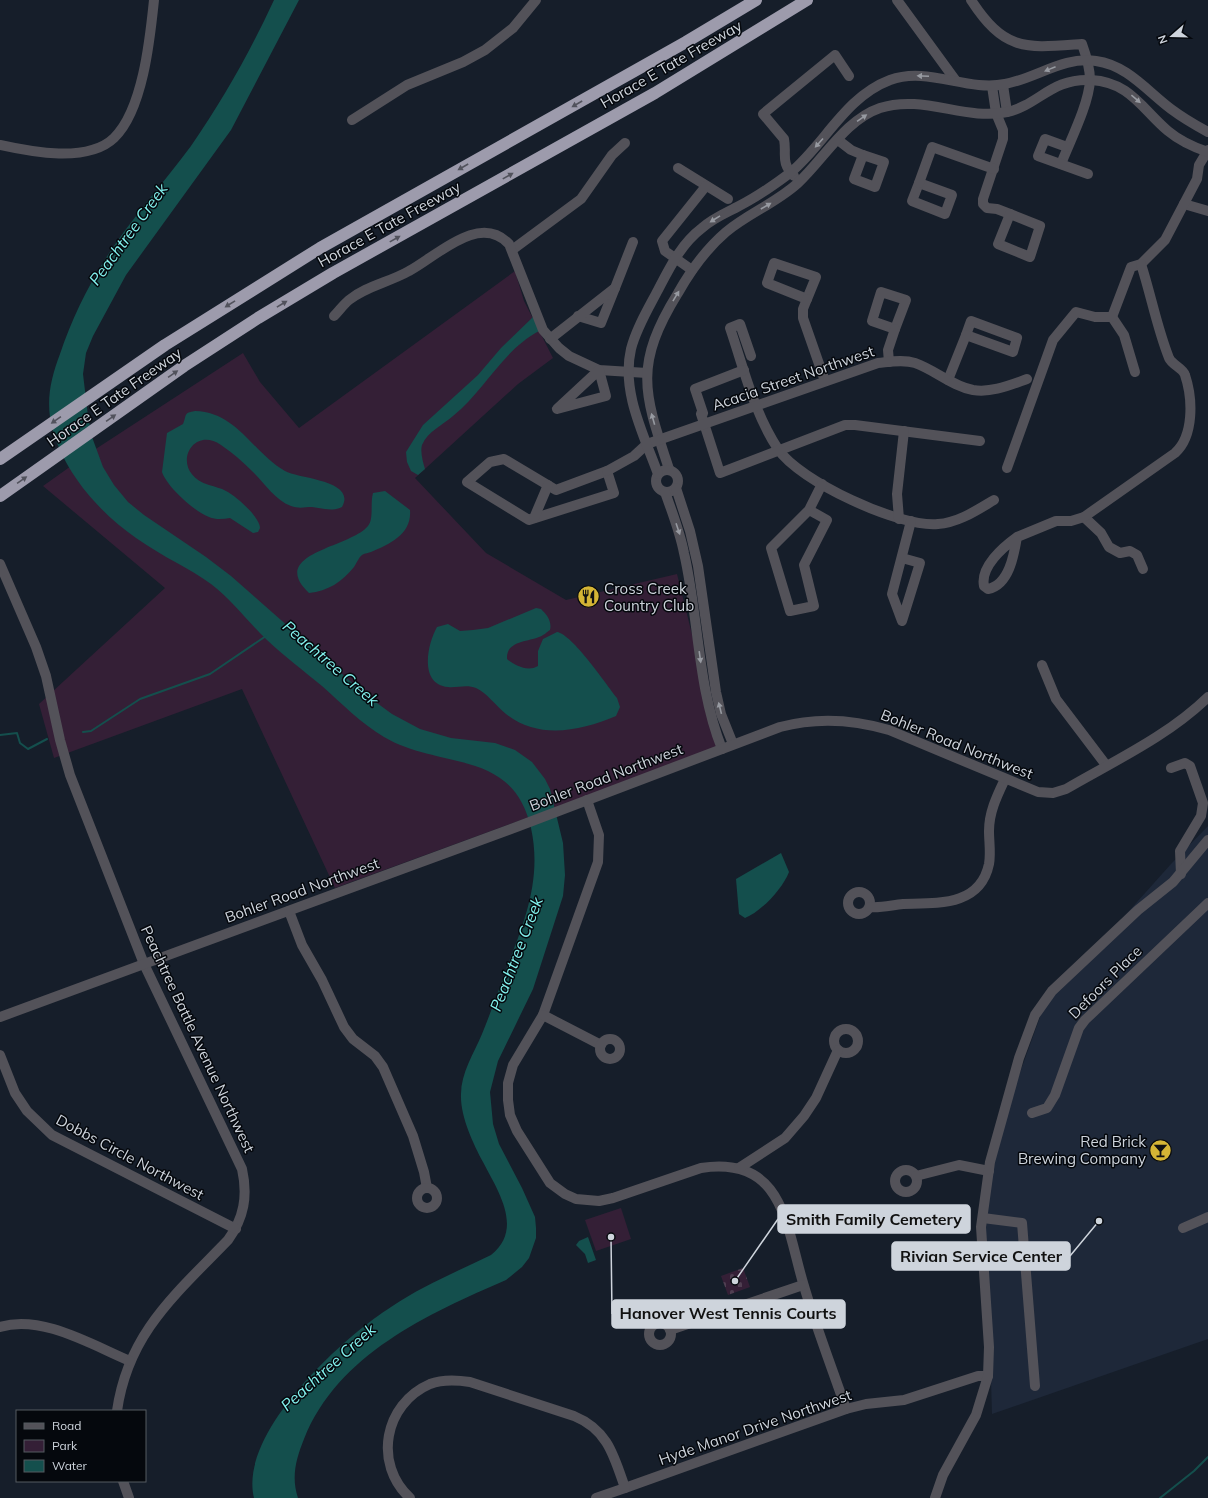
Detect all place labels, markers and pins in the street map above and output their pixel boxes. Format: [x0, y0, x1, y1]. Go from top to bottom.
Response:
place label: Cross Creek Country Club [604, 579, 694, 615]
restaurant icon: Cross Creek Country Club [576, 584, 602, 610]
place label: Red Brick Brewing Company [1018, 1132, 1146, 1168]
bar icon: Red Brick Brewing Company [1148, 1137, 1174, 1163]
callout: Smith Family Cemetery [778, 1205, 970, 1233]
callout: Rivian Service Center [892, 1242, 1070, 1270]
callout: Hanover West Tennis Courts [612, 1300, 845, 1328]

